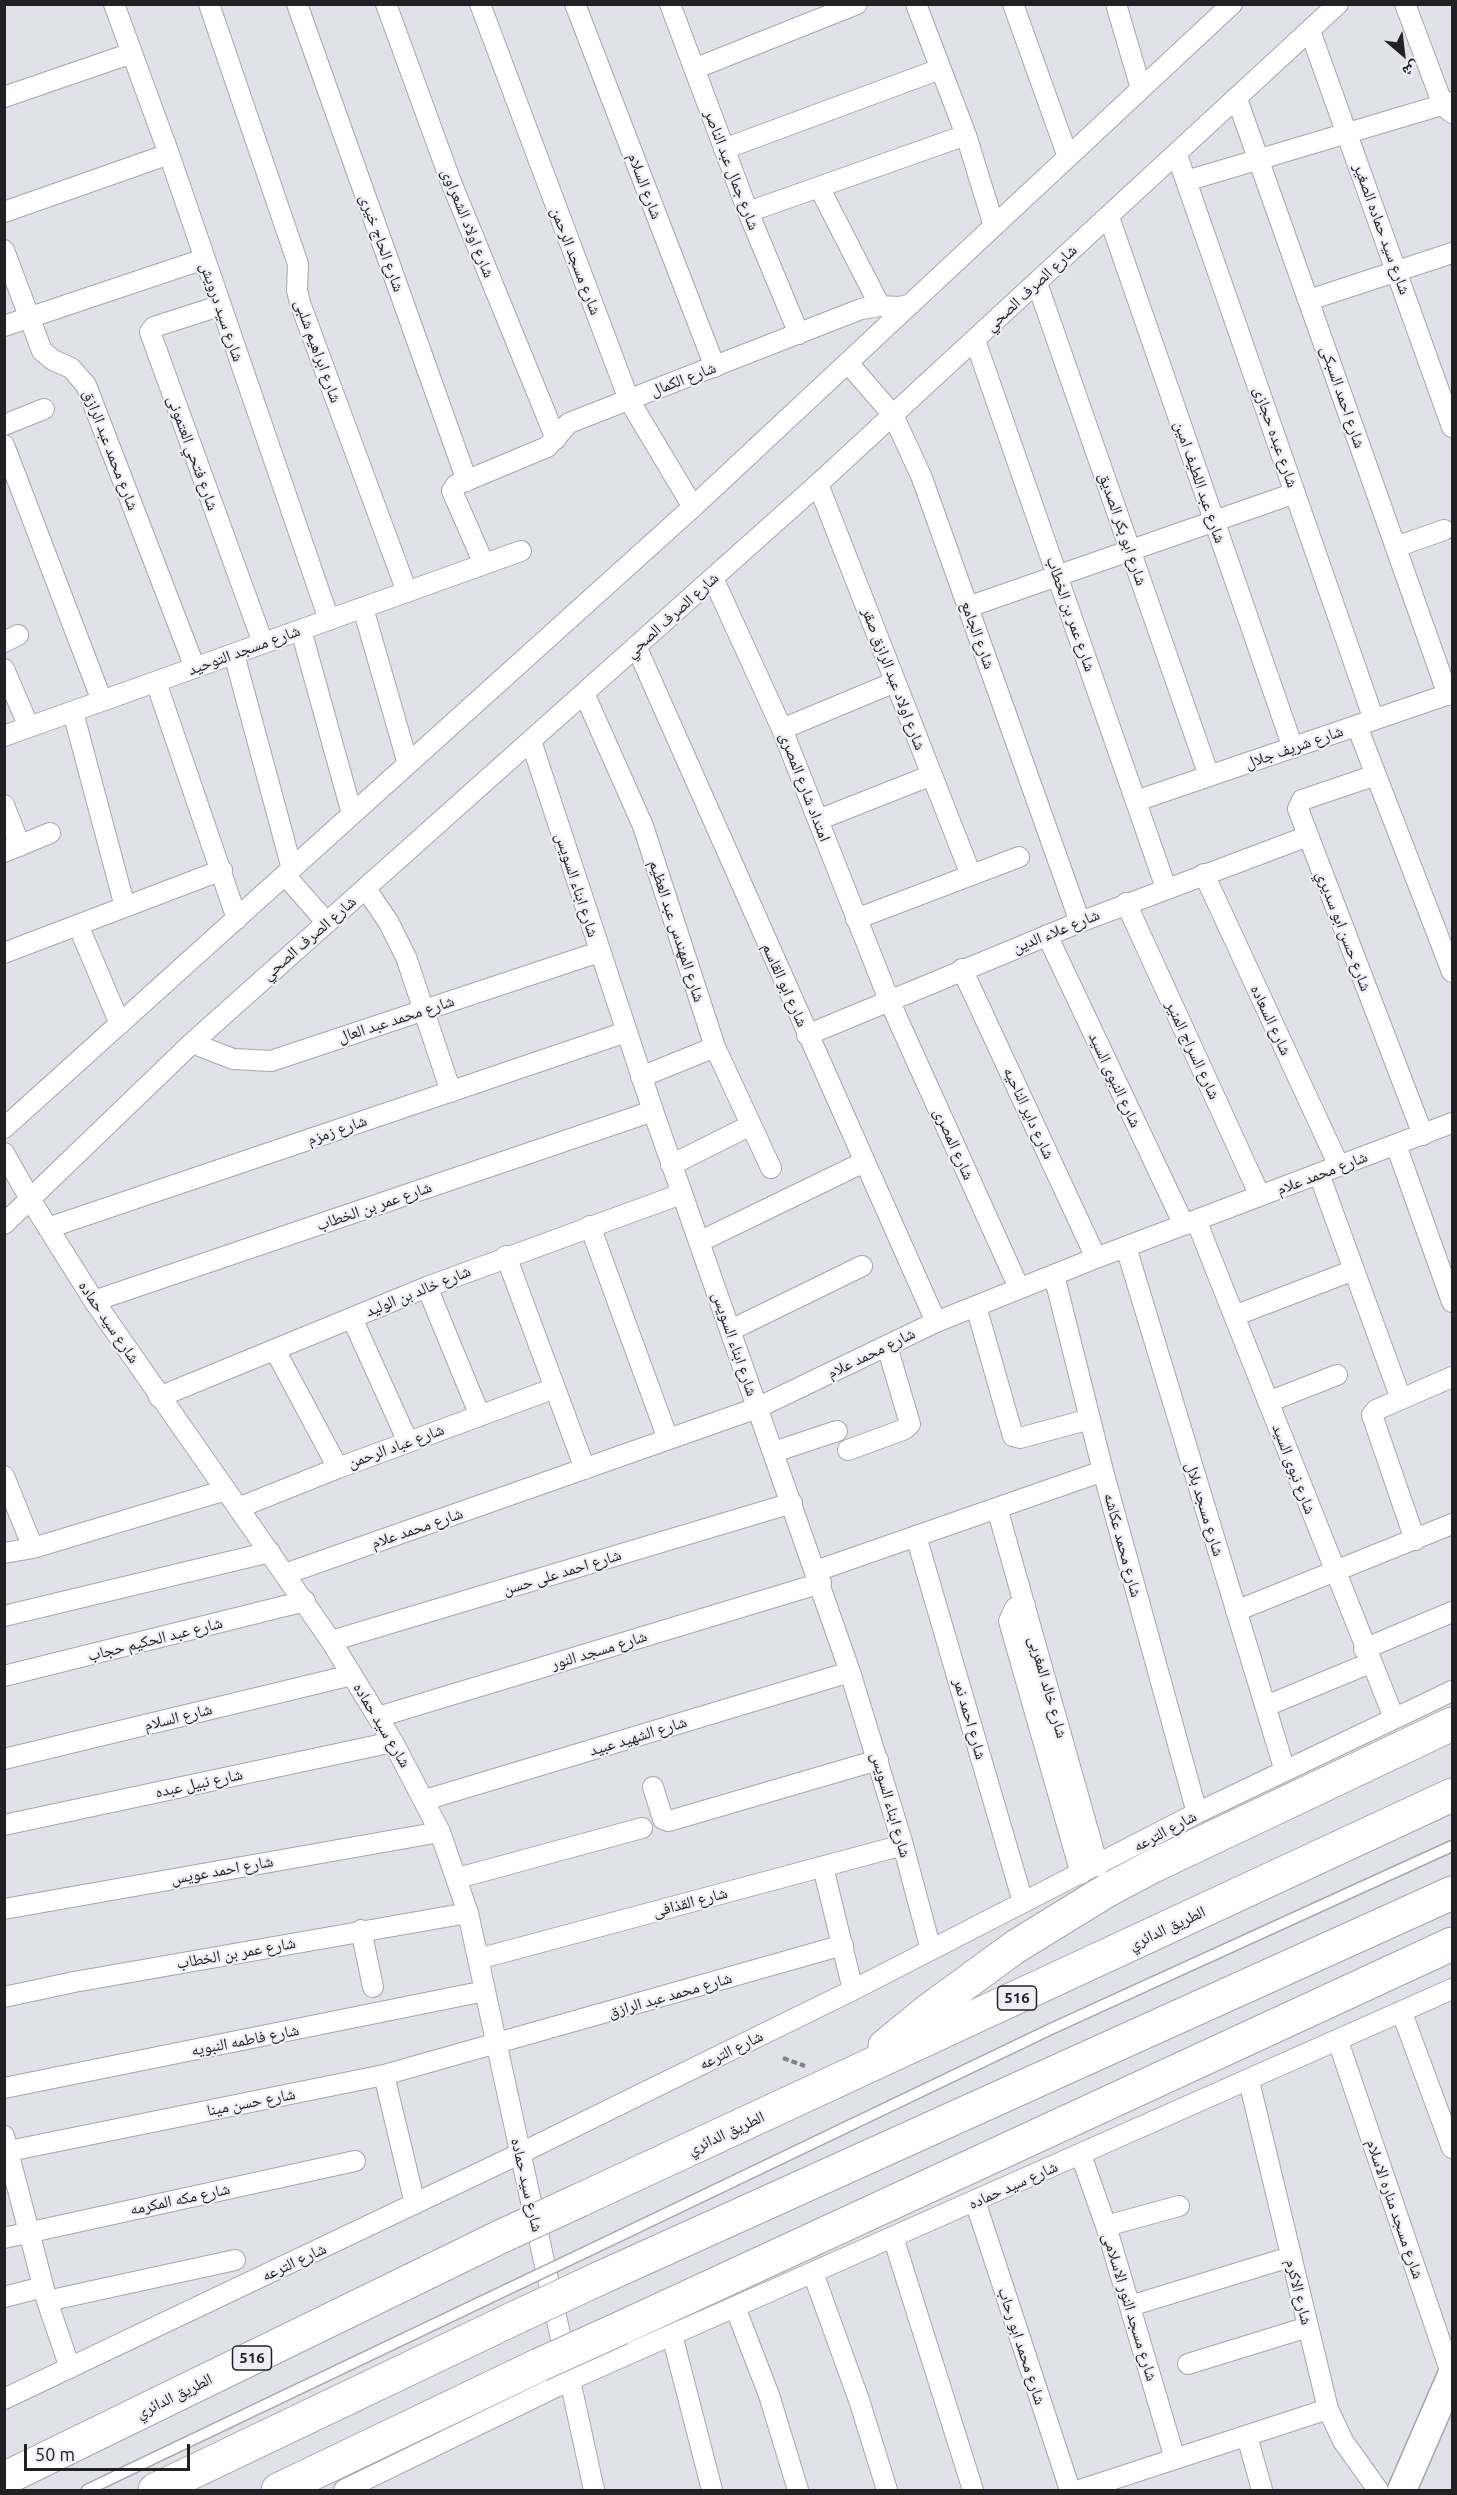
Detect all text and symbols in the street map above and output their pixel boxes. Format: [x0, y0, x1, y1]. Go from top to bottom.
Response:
north arrow [1373, 24, 1433, 84]
text: ش [1400, 58, 1423, 82]
street label: شارع جمال عبد الناصر [700, 107, 764, 233]
street label: شارع السلام [624, 150, 666, 222]
street label: شارع سيد حماده الصغير [1349, 161, 1415, 297]
street label: شارع اولاد الشعراوى [437, 166, 499, 280]
street label: شارع الحاج خيرى [356, 192, 408, 294]
street label: شارع مسجد الرحمن [547, 204, 605, 318]
street label: شارع الصرف الصحي [981, 240, 1081, 336]
street label: شارع سيد درويش [196, 260, 248, 364]
street label: شارع ابراهيم شلبى [290, 297, 346, 405]
street label: شارع احمد السبكى [1317, 343, 1369, 451]
street label: شارع الكمال [647, 358, 719, 400]
street label: شارع عبده حجازى [1250, 384, 1302, 490]
street label: شارع محمد عبد الرازق [79, 387, 143, 513]
street label: شارع فتحي العتمونى [163, 393, 223, 513]
street label: شارع عبد اللطيف امين [1170, 418, 1230, 546]
street label: شارع ابو بكر الصديق [1095, 470, 1151, 588]
street label: شارع عمر بن الخطاب [1042, 554, 1100, 674]
street label: شارع الصرف الصحي [621, 568, 723, 662]
street label: شارع الجامع [957, 598, 999, 672]
street label: شارع اولاد عبد الرازق صقر [858, 605, 930, 753]
street label: شارع مسجد التوحيد [185, 621, 303, 679]
street label: شارع شريف جلال [1242, 721, 1346, 773]
street label: امتداد شارع المصرى [775, 730, 835, 844]
street label: شارع ابناء السويس [551, 830, 603, 940]
street label: شارع المهندس عبد العظيم [645, 858, 709, 1004]
street label: شارع حسن ابو سديري [1312, 868, 1376, 994]
street label: شارع الصرف الصحي [258, 892, 360, 984]
street label: شارع علاء الدين [1010, 905, 1102, 957]
street label: شارع ابو القاسم [758, 940, 812, 1030]
street label: شارع السعاده [1246, 982, 1296, 1058]
street label: شارع محمد عبد العال [335, 991, 457, 1047]
street label: شارع السراج المنير [1162, 998, 1224, 1102]
street label: شارع النبوى السيد [1085, 1029, 1145, 1131]
street label: شارع داير الناحيه [999, 1064, 1059, 1162]
street label: شارع المصرى [930, 1105, 978, 1183]
street label: شارع زمزم [305, 1111, 369, 1149]
street label: شارع محمد علام [1274, 1147, 1370, 1199]
street label: شارع عمر بن الخطاب [314, 1177, 434, 1235]
street label: شارع خالد بن الوليد [363, 1261, 473, 1321]
street label: شارع سيد حماده [74, 1277, 144, 1367]
street label: شارع ابناء السويس [708, 1289, 762, 1399]
street label: شارع محمد علام [824, 1323, 918, 1383]
street label: شارع عباد الرحمن [345, 1420, 447, 1472]
street label: شارع نبوى السيد [1268, 1421, 1320, 1517]
street label: شارع مسجد بلال [1182, 1460, 1228, 1558]
street label: شارع محمد عكاشه [1100, 1491, 1146, 1599]
street label: شارع محمد علام [369, 1503, 465, 1553]
street label: شارع احمد على حسن [501, 1545, 623, 1599]
street label: شارع عبد الحكيم حجاب [86, 1613, 224, 1665]
street label: شارع مسجد النور [549, 1626, 649, 1674]
street label: شارع خالد المغربى [1024, 1634, 1072, 1740]
street label: شارع احمد نمر [949, 1676, 991, 1762]
street label: شارع سيد حماده [349, 1679, 415, 1771]
street label: شارع السلام [142, 1699, 214, 1735]
street label: شارع الشهيد عبيد [587, 1712, 689, 1760]
street label: شارع ابناء السويس [867, 1750, 915, 1860]
street label: شارع نبيل عبده [154, 1764, 244, 1802]
street label: شارع الترعه [1130, 1806, 1200, 1856]
street label: شارع احمد عويس [169, 1852, 275, 1888]
street label: شارع القذافى [651, 1883, 729, 1921]
street label: الطريق الدائري [1126, 1902, 1208, 1954]
street label: شارع عمر بن الخطاب [175, 1933, 297, 1973]
street label: شارع محمد عبد الرازق [606, 1968, 734, 2022]
road number: 516 [998, 1986, 1036, 2010]
street label: شارع فاطمه النبويه [189, 2020, 301, 2060]
street label: شارع الترعه [696, 2026, 766, 2074]
street label: شارع حسن مينا [205, 2084, 297, 2120]
street label: الطريق الدائري [685, 2107, 767, 2159]
street label: شارع سيد حماده [507, 2136, 547, 2234]
street label: شارع مسجد مناره الاسلام [1362, 2137, 1428, 2281]
street label: شارع سيد حماده [965, 2157, 1061, 2213]
street label: شارع مكه المكرمه [128, 2179, 232, 2219]
street label: شارع مسجد النور الاسلامى [1098, 2231, 1162, 2383]
street label: شارع الترعه [259, 2239, 329, 2285]
street label: شارع الاكرم [1282, 2257, 1316, 2327]
street label: شارع محمد ابو رحاب [994, 2285, 1050, 2407]
road number: 516 [232, 2346, 272, 2370]
street label: الطريق الدائري [133, 2369, 215, 2423]
scale bar [27, 2432, 194, 2470]
text: 50 m [35, 2444, 75, 2464]

